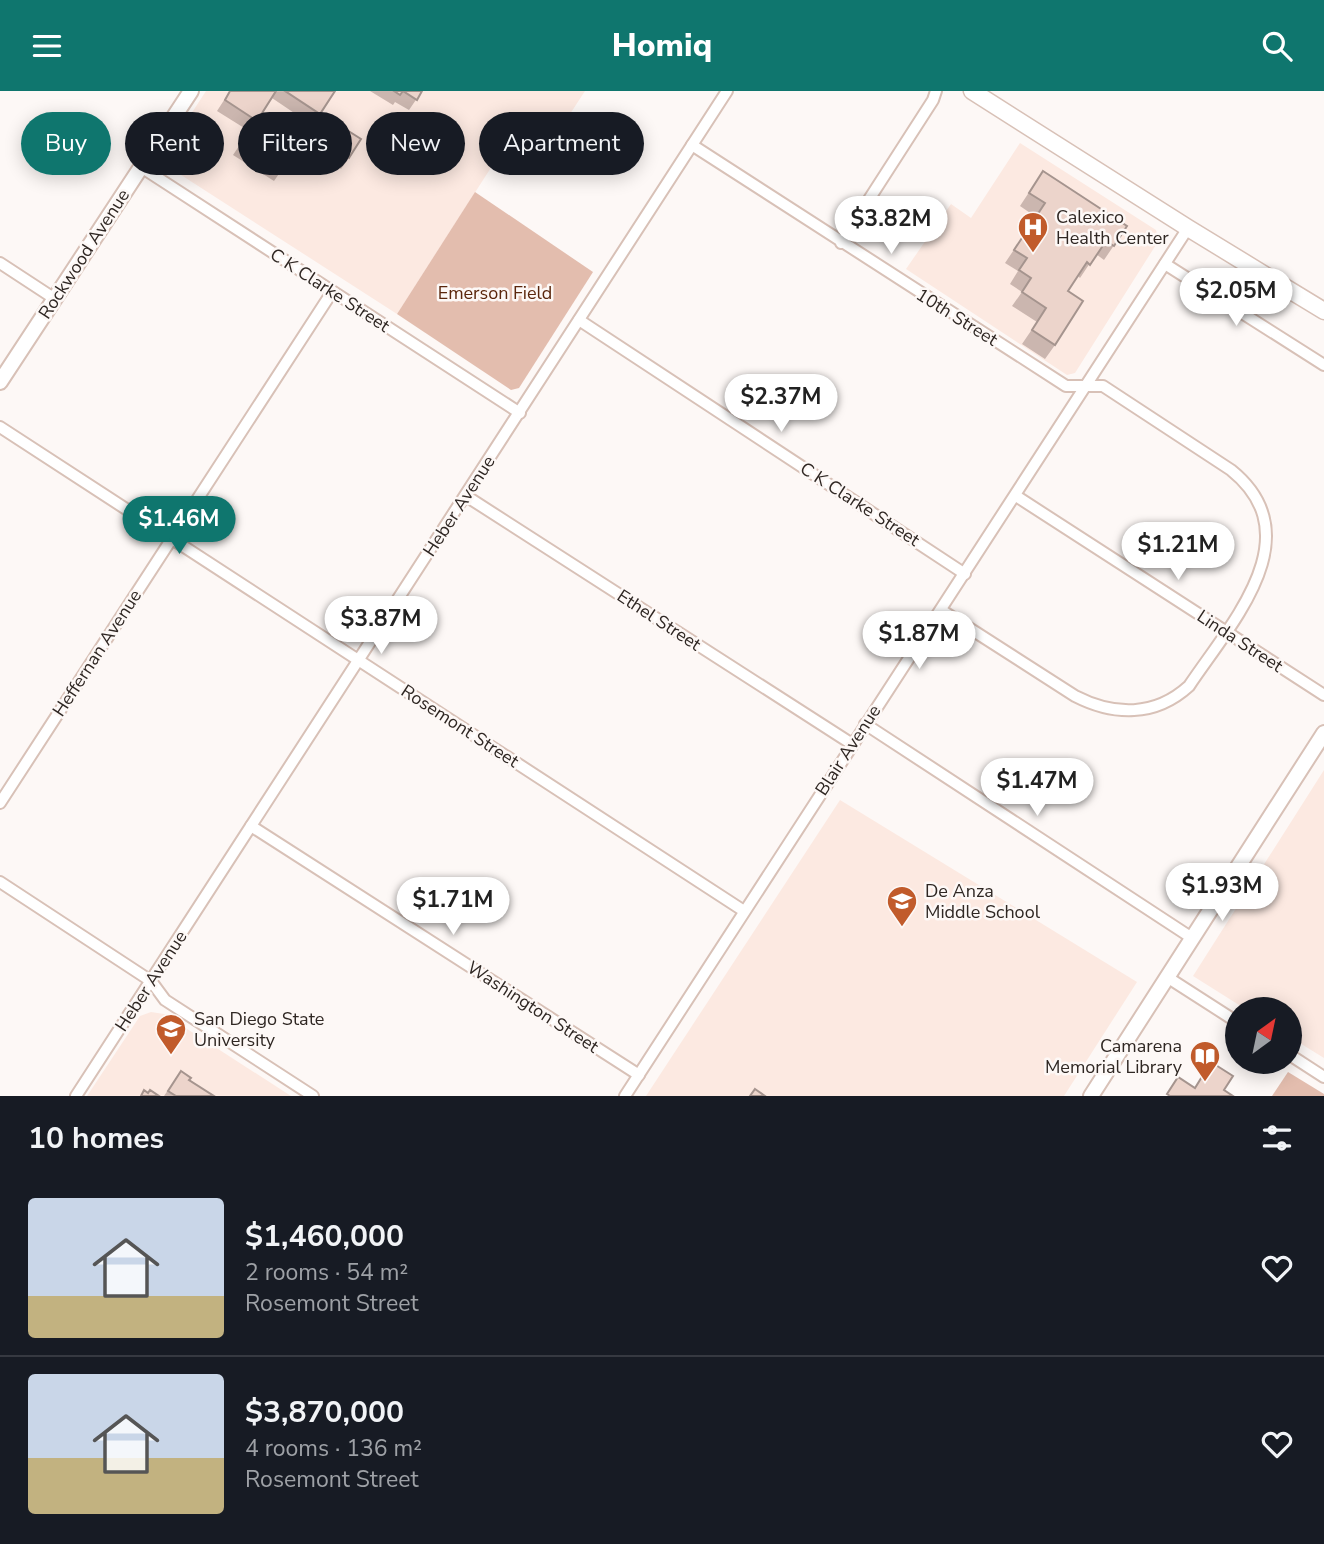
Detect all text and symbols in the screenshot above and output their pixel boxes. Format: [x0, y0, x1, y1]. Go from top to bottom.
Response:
text: Homiq [612, 24, 712, 67]
icon: menu [28, 27, 66, 65]
icon: search [1258, 27, 1296, 65]
chip: Buy [21, 112, 111, 175]
chip: Rent [125, 112, 224, 175]
chip: Filters [238, 112, 352, 175]
chip: New [366, 112, 465, 175]
chip: Apartment [479, 112, 644, 175]
street label: Rockwood Avenue [33, 184, 135, 324]
pin: $3.82M [834, 197, 948, 256]
text: $3.82M [851, 203, 931, 234]
place label: Calexico Health Center [1056, 205, 1169, 250]
hospital icon: Calexico Health Center [1016, 210, 1050, 254]
street label: C K Clarke Street [266, 242, 395, 338]
pin: $2.05M [1179, 268, 1293, 328]
text: $2.05M [1196, 275, 1276, 306]
park label: Emerson Field [438, 281, 552, 305]
street label: 10th Street [912, 282, 1003, 352]
pin: $2.37M [724, 375, 838, 434]
text: $2.37M [741, 381, 821, 412]
street label: Heber Avenue [417, 451, 501, 561]
street label: C K Clarke Street [796, 456, 925, 552]
pin: $1.46M [122, 497, 236, 556]
text: $1.46M [139, 503, 219, 534]
pin: $1.21M [1121, 523, 1235, 582]
text: $1.21M [1138, 529, 1218, 560]
street label: Ethel Street [612, 584, 706, 656]
street label: Heffernan Avenue [47, 585, 147, 721]
pin: $3.87M [324, 596, 438, 656]
text: $3.87M [341, 603, 421, 634]
street label: Linda Street [1192, 604, 1288, 678]
pin: $1.87M [862, 611, 976, 671]
text: $1.87M [879, 618, 959, 649]
street label: Rosemont Street [397, 679, 524, 773]
street label: Blair Avenue [810, 700, 886, 800]
pin: $1.47M [980, 759, 1094, 818]
text: $1.47M [997, 765, 1077, 796]
pin: $1.93M [1165, 863, 1279, 923]
text: $1.93M [1182, 870, 1262, 901]
pin: $1.71M [396, 877, 510, 937]
place label: De Anza Middle School [925, 879, 1041, 924]
text: $1.71M [413, 884, 493, 915]
school or university icon: De Anza Middle School [885, 884, 919, 928]
street label: Heber Avenue [109, 926, 193, 1036]
street label: Washington Street [463, 955, 604, 1059]
north arrow [1225, 997, 1302, 1075]
map controls [1225, 997, 1302, 1074]
place label: San Diego State University [194, 1007, 324, 1052]
school or university icon: San Diego State University [154, 1012, 188, 1056]
place label: Camarena Memorial Library [1045, 1034, 1183, 1079]
library icon: Camarena Memorial Library [1188, 1039, 1222, 1083]
text: 10 homes [28, 1118, 164, 1159]
icon: filters [1258, 1119, 1296, 1157]
text: $1,460,000 [245, 1216, 404, 1257]
icon: home [84, 1226, 168, 1310]
icon: heart [1258, 1249, 1296, 1287]
text: 2 rooms · 54 m² [245, 1257, 408, 1288]
text: Rosemont Street [245, 1288, 418, 1319]
text: $3,870,000 [245, 1392, 404, 1433]
icon: home [84, 1402, 168, 1486]
icon: heart [1258, 1425, 1296, 1463]
text: 4 rooms · 136 m² [245, 1433, 422, 1464]
text: Rosemont Street [245, 1464, 418, 1495]

